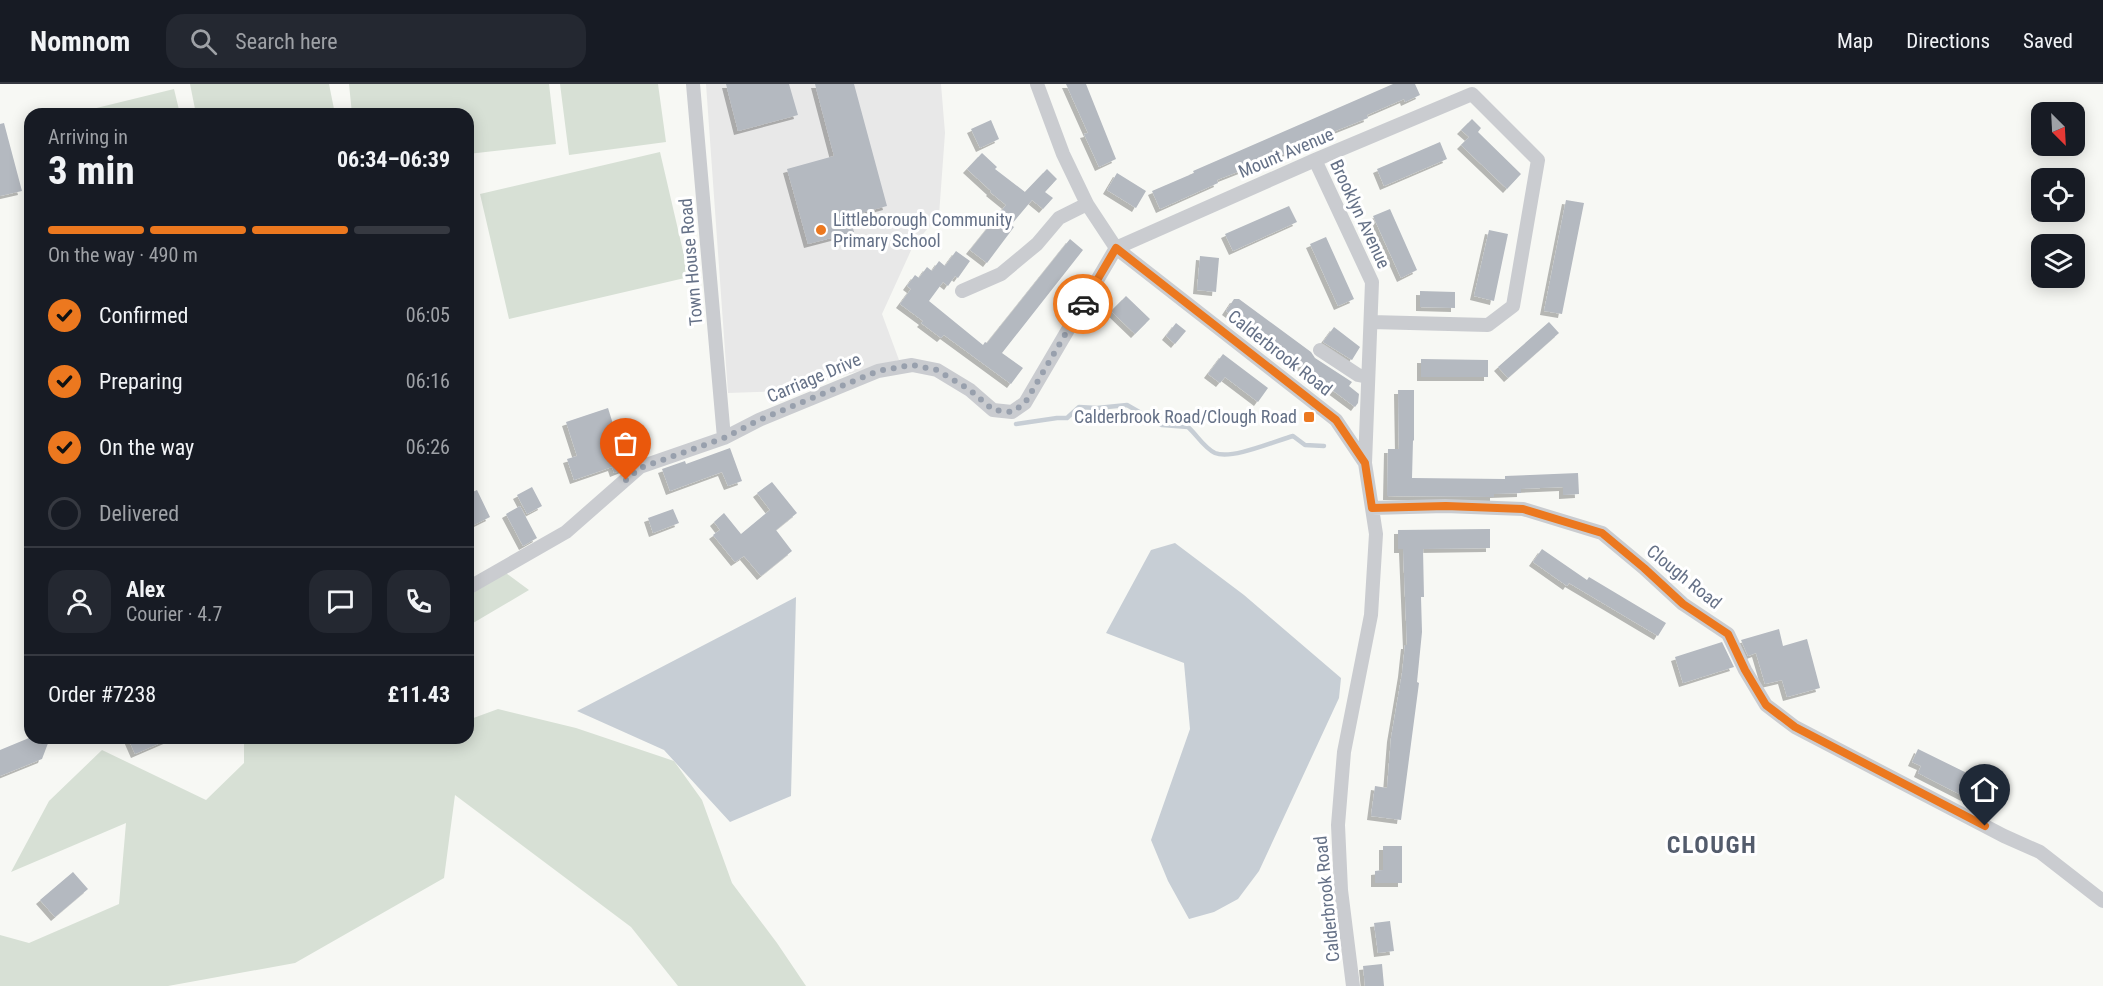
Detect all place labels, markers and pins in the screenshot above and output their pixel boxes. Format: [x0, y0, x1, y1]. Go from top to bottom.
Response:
place label: Littleborough Community Primary School [833, 209, 1013, 251]
marker: Littleborough Community Primary School [814, 223, 828, 237]
place label: Calderbrook Road/Clough Road [1074, 406, 1297, 427]
marker: Calderbrook Road/Clough Road [1302, 410, 1316, 424]
pin [600, 418, 651, 480]
pin [1959, 764, 2010, 826]

